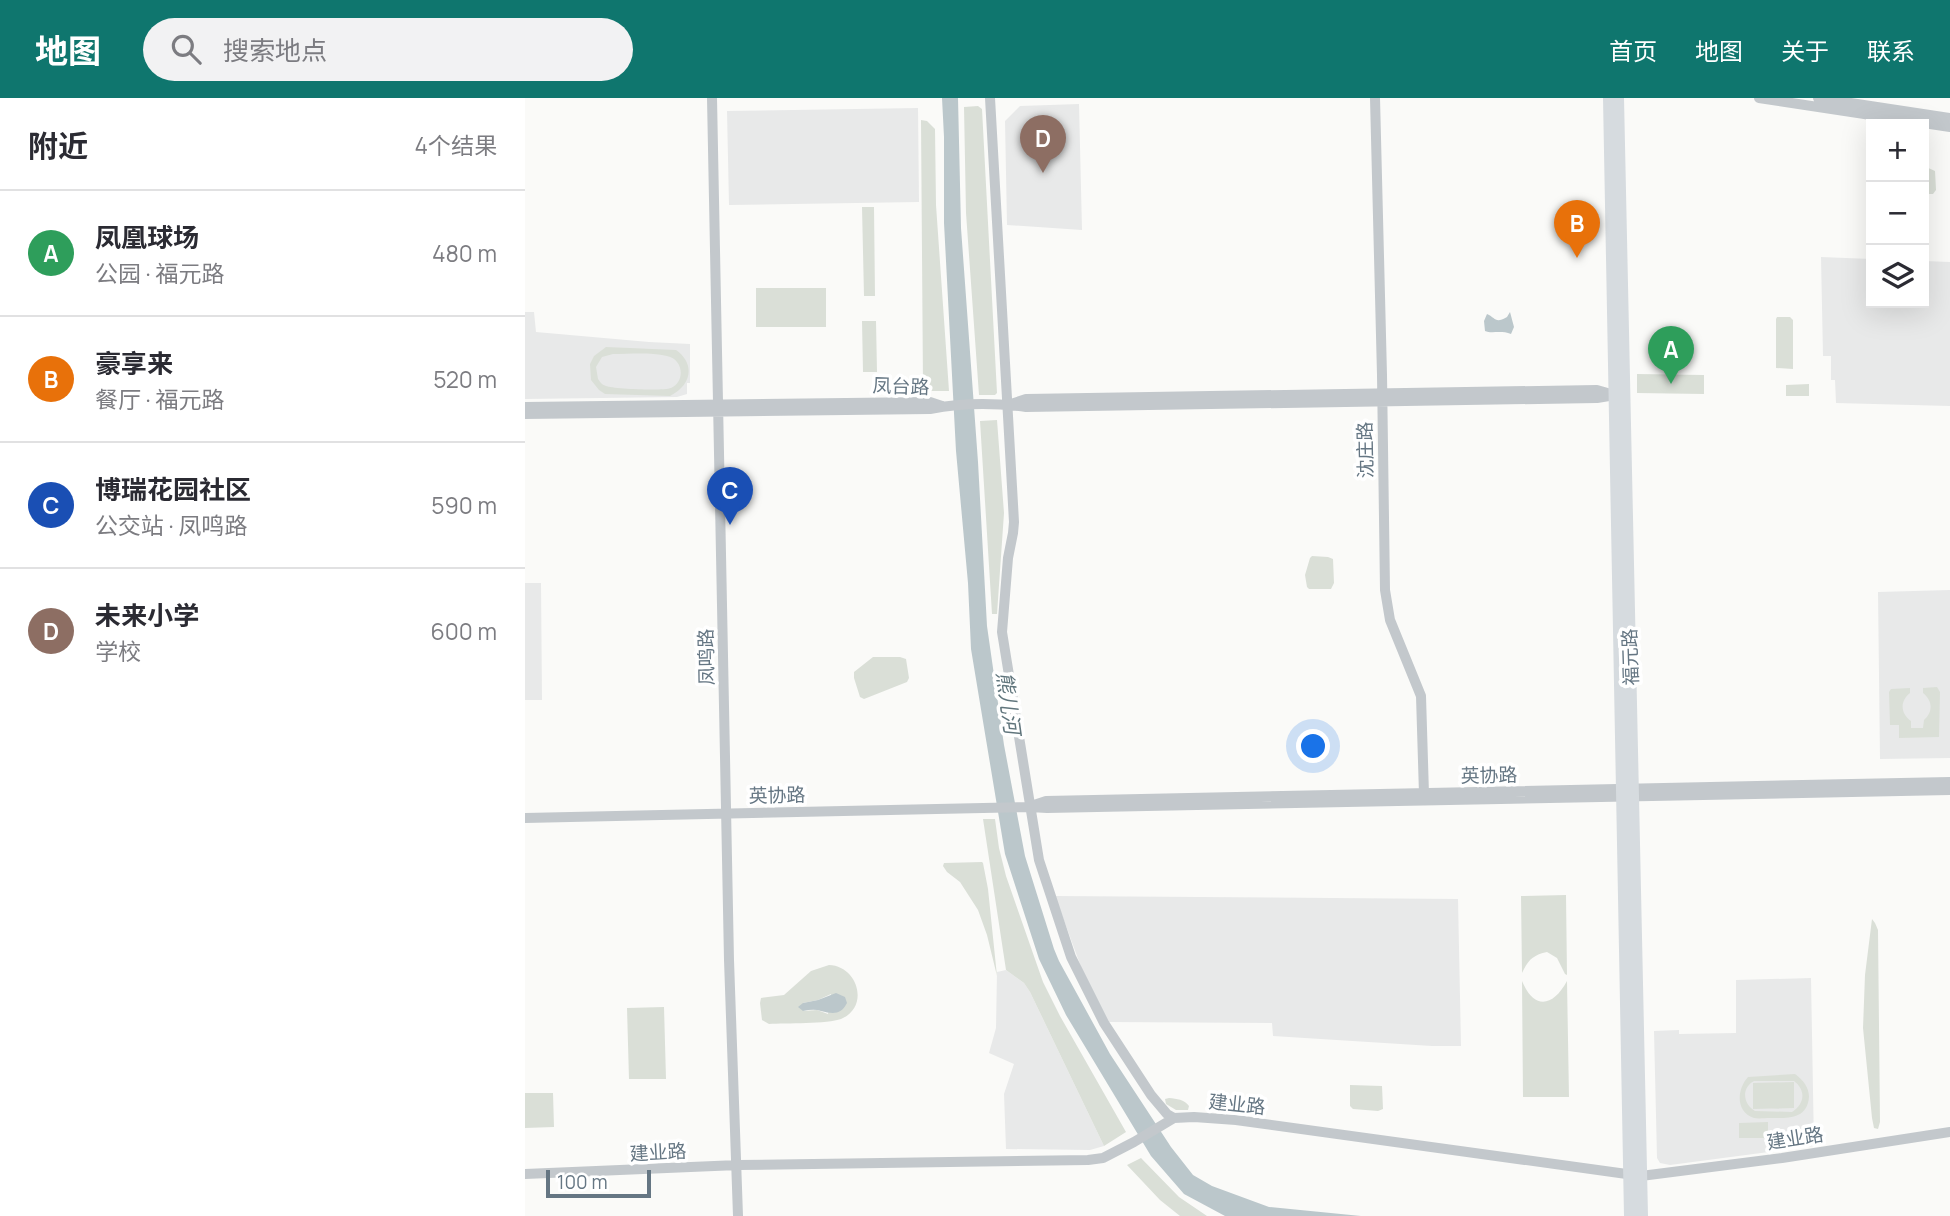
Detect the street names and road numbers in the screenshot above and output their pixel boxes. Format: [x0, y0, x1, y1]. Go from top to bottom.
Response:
street label: 凤台路 [872, 372, 930, 400]
street label: 沈庄路 [1352, 421, 1378, 479]
street label: 凤鸣路 [693, 628, 719, 686]
street label: 福元路 [1616, 628, 1644, 686]
street label: 英协路 [1460, 762, 1518, 788]
street label: 英协路 [748, 782, 806, 808]
street label: 建业路 [1207, 1088, 1267, 1120]
street label: 建业路 [1765, 1121, 1825, 1155]
street label: 建业路 [629, 1138, 687, 1166]

